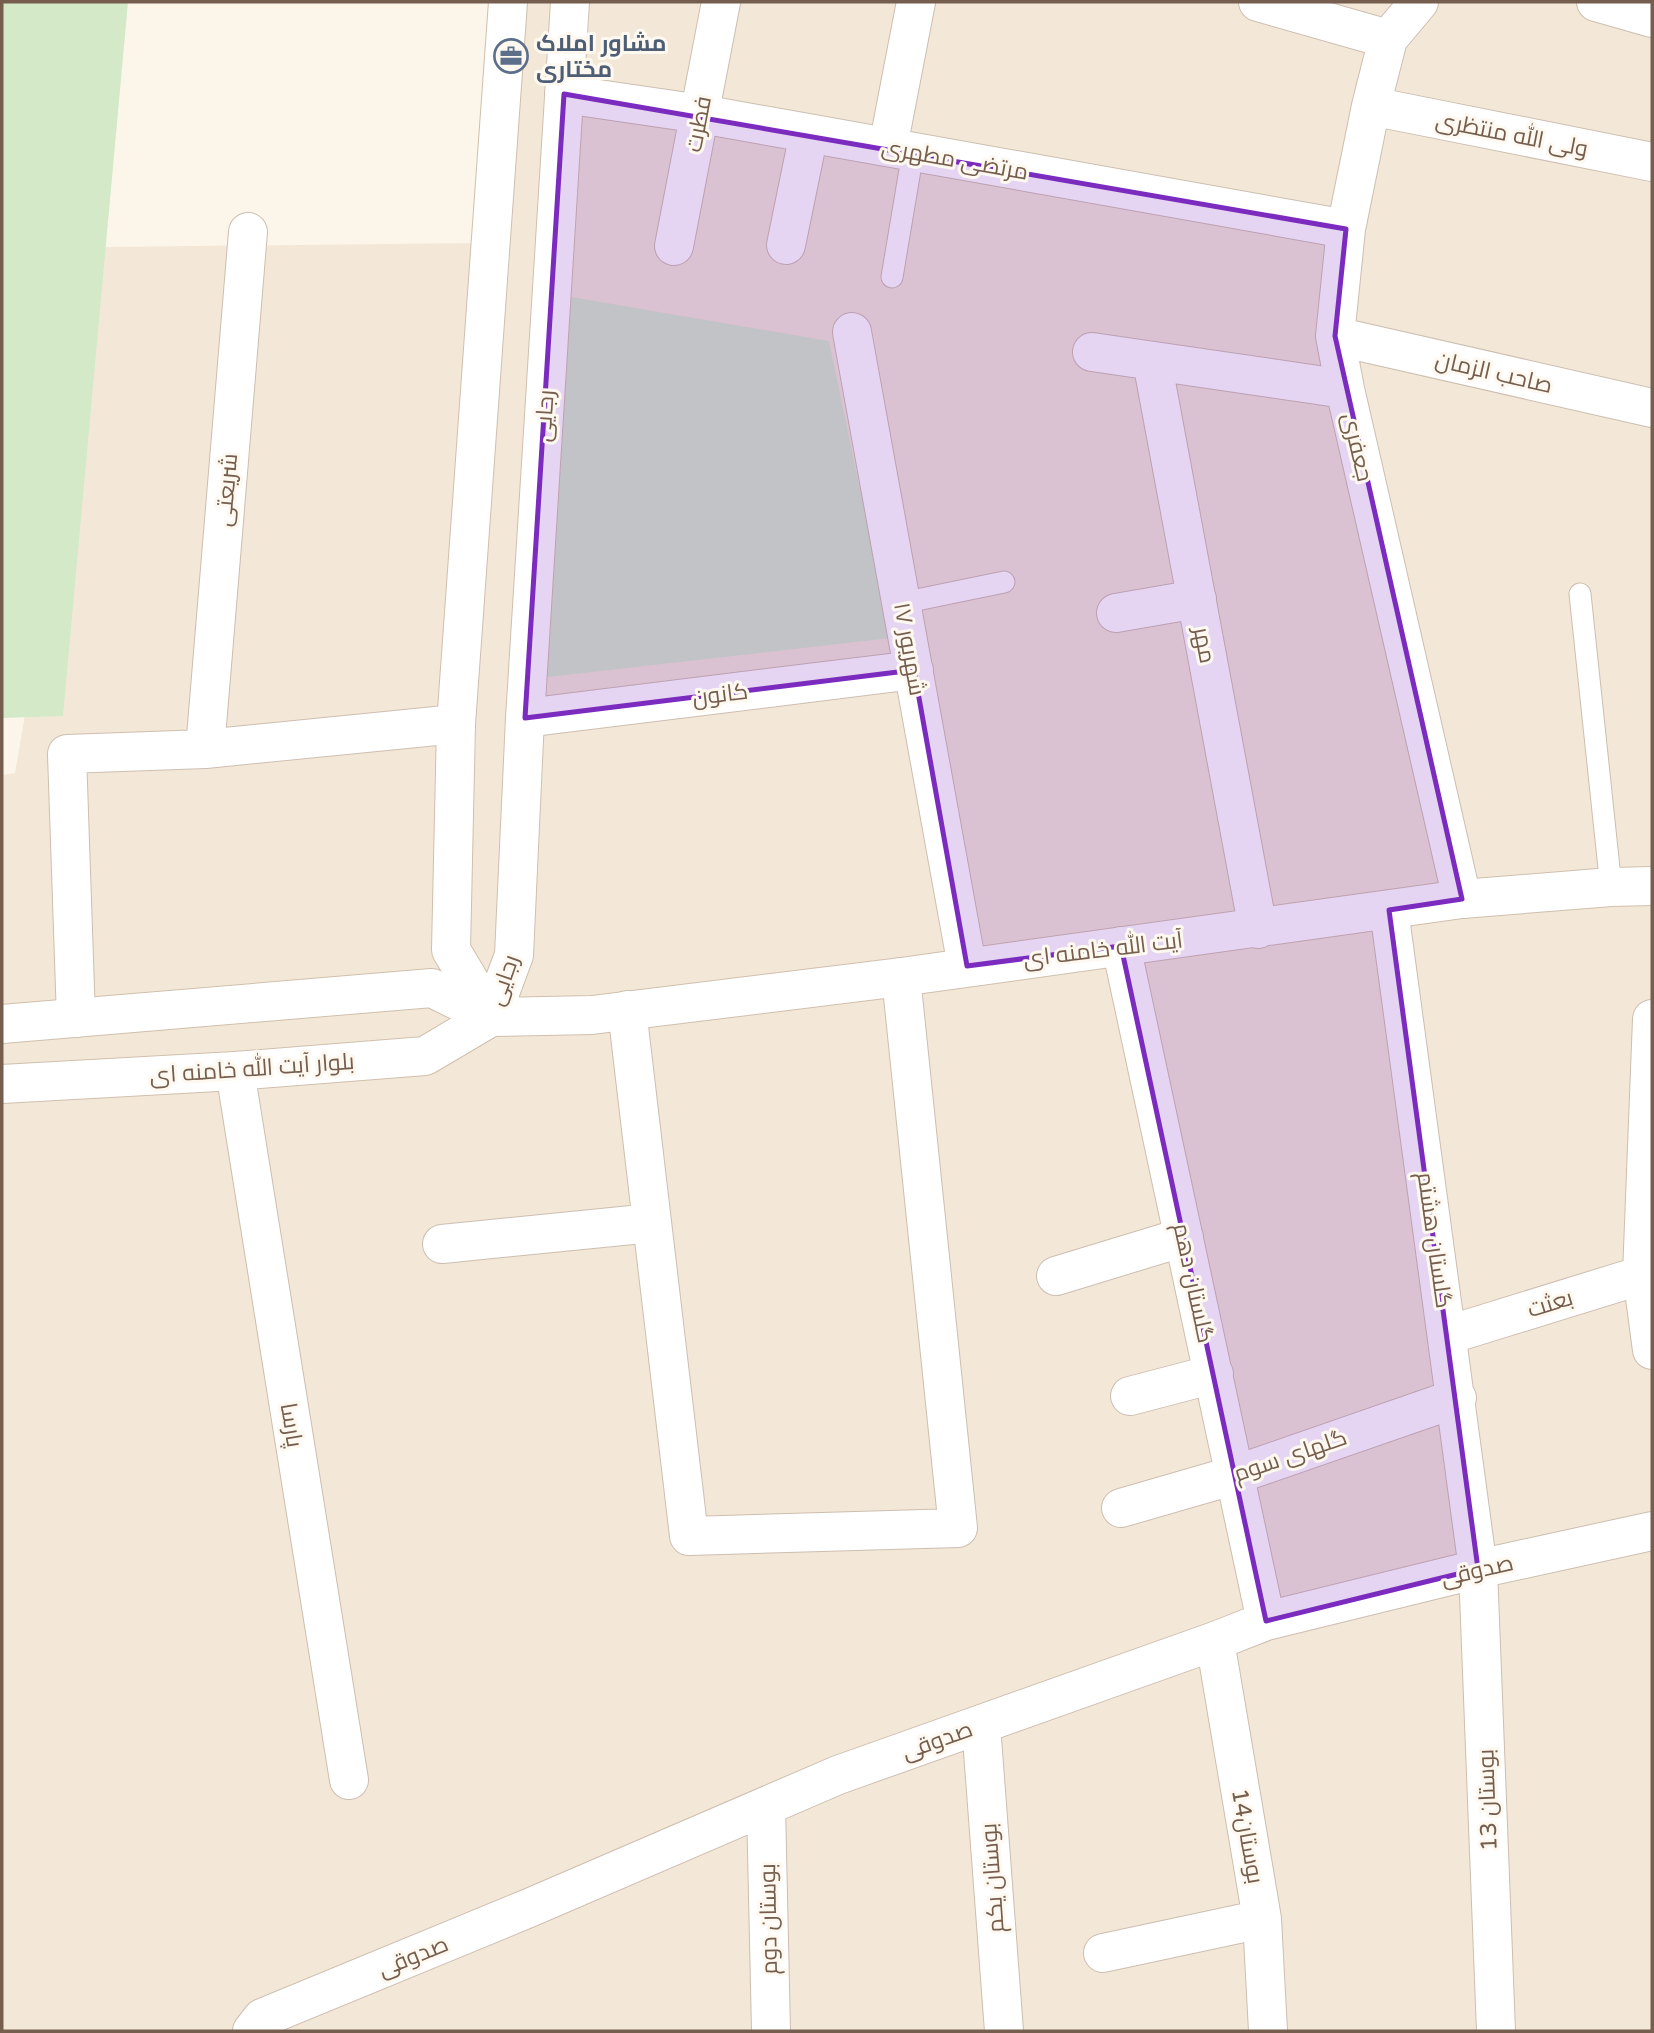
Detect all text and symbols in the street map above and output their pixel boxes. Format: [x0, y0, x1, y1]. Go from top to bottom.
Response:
place label: مشاور املاک مختاری [536, 30, 666, 84]
office icon: مشاور املاک مختاری [492, 37, 530, 75]
street label: فطرت [680, 94, 718, 154]
street label: ولی الله منتظری [1433, 105, 1591, 163]
street label: مرتضی مطهری [879, 133, 1030, 187]
street label: صاحب الزمان [1432, 346, 1555, 400]
street label: رجایی [529, 389, 561, 443]
street label: جعفری [1336, 410, 1378, 484]
street label: شریعتی [210, 452, 244, 528]
street label: ۱۷ شهریور [887, 600, 931, 698]
street label: مهر [1186, 622, 1221, 666]
street label: کانون [691, 678, 750, 712]
street label: آیت الله خامنه ای [1021, 924, 1185, 974]
street label: رجایی [482, 951, 526, 1010]
street label: بلوار آیت الله خامنه ای [149, 1046, 355, 1090]
street label: گلستان هشتم [1410, 1170, 1457, 1310]
street label: گلستان دهم [1166, 1221, 1219, 1346]
street label: بعثت [1524, 1284, 1577, 1324]
street label: پارسا [274, 1401, 308, 1449]
street label: گلهای سوم [1230, 1424, 1351, 1489]
street label: صدوقی [1438, 1549, 1516, 1593]
street label: صدوقی [898, 1715, 977, 1767]
street label: بوستان 13 [1472, 1748, 1504, 1852]
street label: بوستان14 [1225, 1786, 1269, 1886]
street label: بوستان یکم [975, 1822, 1012, 1934]
street label: بوستان دوم [754, 1863, 785, 1975]
street label: صدوقی [374, 1930, 453, 1984]

